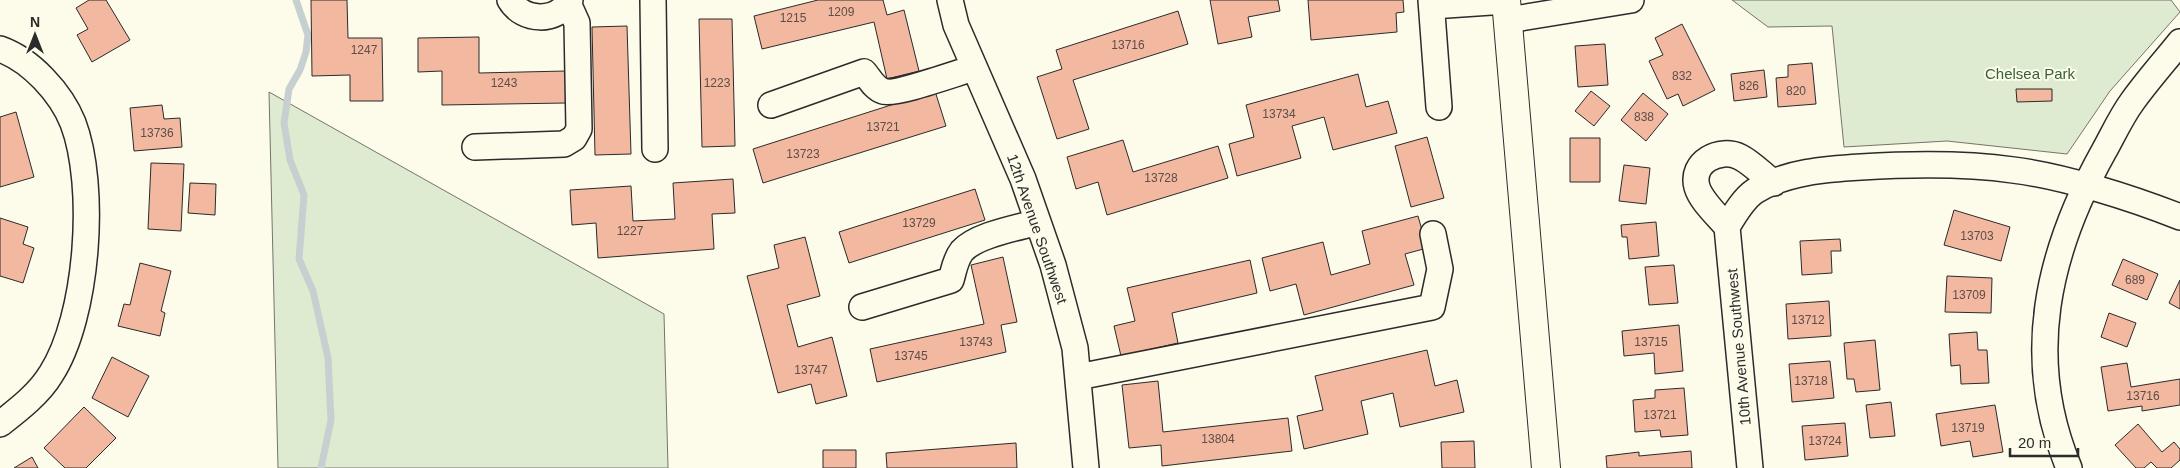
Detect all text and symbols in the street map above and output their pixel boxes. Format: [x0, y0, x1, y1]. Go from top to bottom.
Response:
house number: 1209 [828, 5, 855, 19]
north arrow [10, 10, 60, 60]
house number: 1215 [780, 11, 807, 25]
text: N [30, 14, 40, 30]
house number: 13716 [1111, 38, 1145, 52]
house number: 1247 [351, 43, 378, 57]
park label: Chelsea Park [1985, 65, 2076, 82]
house number: 832 [1672, 69, 1692, 83]
house number: 1243 [491, 76, 518, 90]
house number: 1223 [704, 76, 731, 90]
house number: 826 [1739, 79, 1759, 93]
house number: 820 [1786, 84, 1806, 98]
house number: 13734 [1262, 107, 1296, 121]
house number: 838 [1634, 110, 1654, 124]
house number: 13721 [866, 120, 900, 134]
house number: 13736 [140, 126, 174, 140]
house number: 13723 [786, 147, 820, 161]
street label: 12th Avenue Southwest [1004, 152, 1071, 307]
house number: 13728 [1144, 171, 1178, 185]
house number: 13729 [902, 216, 936, 230]
house number: 1227 [617, 224, 644, 238]
house number: 13703 [1960, 229, 1994, 243]
street label: 10th Avenue Southwest [1723, 267, 1754, 426]
house number: 689 [2125, 273, 2145, 287]
house number: 13709 [1952, 288, 1986, 302]
house number: 13712 [1791, 313, 1825, 327]
house number: 13743 [959, 335, 993, 349]
house number: 13715 [1634, 335, 1668, 349]
house number: 13745 [894, 349, 928, 363]
house number: 13747 [794, 363, 828, 377]
house number: 13718 [1794, 374, 1828, 388]
house number: 13716 [2126, 389, 2160, 403]
house number: 13721 [1643, 408, 1677, 422]
house number: 13719 [1951, 421, 1985, 435]
scale bar [2010, 426, 2078, 458]
house number: 13804 [1201, 432, 1235, 446]
house number: 13724 [1808, 434, 1842, 448]
text: 20 m [2018, 434, 2051, 451]

